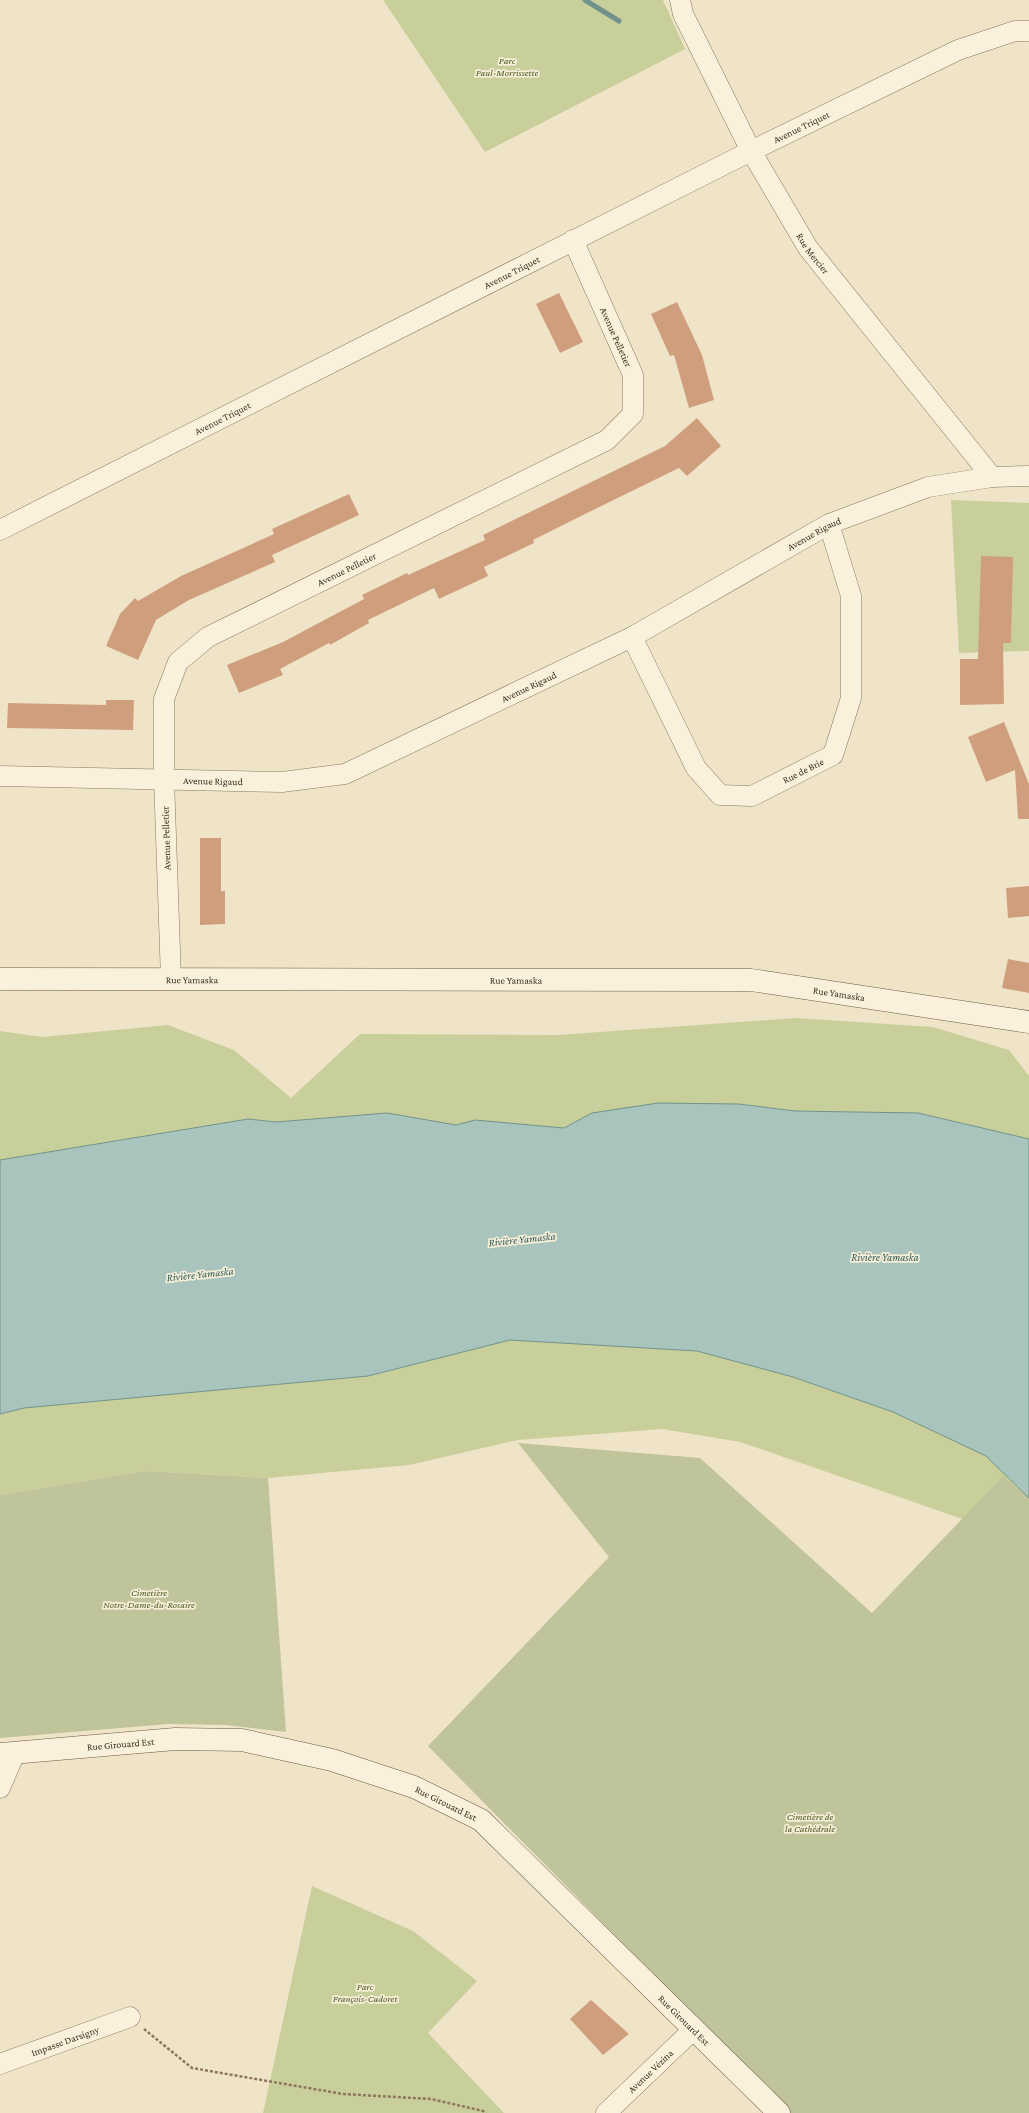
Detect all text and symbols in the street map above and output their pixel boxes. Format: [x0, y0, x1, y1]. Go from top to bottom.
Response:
park label: Parc Paul-Morrissette [476, 55, 538, 78]
street label: Avenue Triquet [771, 108, 832, 145]
street label: Rue Mercier [795, 231, 832, 276]
street label: Avenue Triquet [482, 253, 542, 291]
street label: Avenue Pelletier [598, 305, 634, 369]
street label: Avenue Triquet [193, 399, 253, 437]
street label: Avenue Rigaud [785, 514, 843, 552]
street label: Avenue Pelletier [315, 549, 378, 588]
street label: Avenue Rigaud [499, 668, 558, 704]
street label: Rue de Brie [781, 755, 826, 785]
street label: Avenue Rigaud [183, 774, 244, 787]
street label: Avenue Pelletier [159, 805, 173, 870]
street label: Rue Yamaska [166, 974, 219, 985]
street label: Rue Yamaska [490, 974, 543, 985]
street label: Rue Yamaska [812, 984, 866, 1003]
water label: Rivière Yamaska [488, 1230, 556, 1248]
water label: Rivière Yamaska [851, 1251, 919, 1263]
water label: Rivière Yamaska [166, 1265, 234, 1283]
park label: Cimetière Notre-Dame-du-Rosaire [103, 1587, 195, 1610]
street label: Rue Girouard Est [87, 1735, 155, 1752]
street label: Rue Girouard Est [413, 1783, 479, 1823]
park label: Cimetière de la Cathédrale [785, 1811, 835, 1834]
park label: Parc François-Cadoret [333, 1981, 398, 2004]
street label: Rue Girouard Est [656, 1992, 713, 2048]
street label: Impasse Darsigny [29, 2023, 101, 2058]
street label: Avenue Vézina [625, 2047, 675, 2095]

